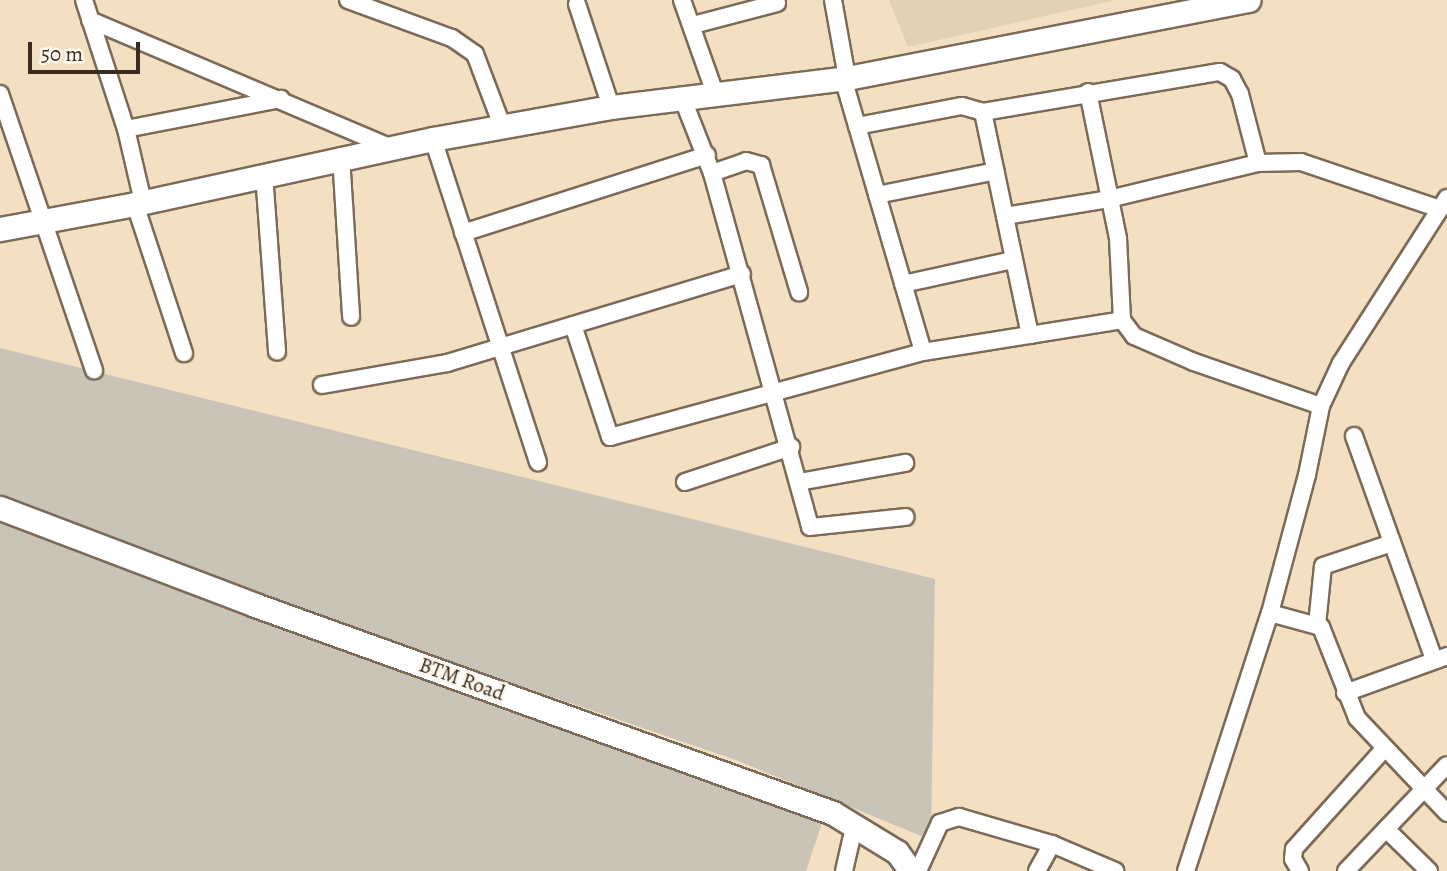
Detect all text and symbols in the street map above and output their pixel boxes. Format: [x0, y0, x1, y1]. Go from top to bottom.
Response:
scale bar [32, 28, 144, 72]
text: 50 m [41, 40, 83, 68]
street label: BTM Road [416, 652, 508, 706]

